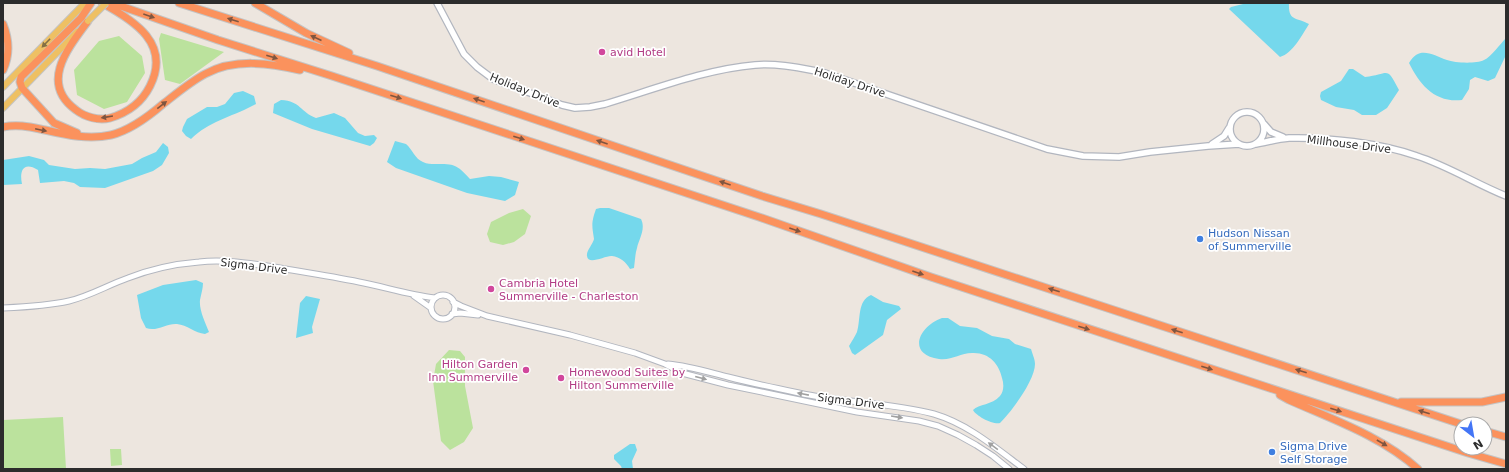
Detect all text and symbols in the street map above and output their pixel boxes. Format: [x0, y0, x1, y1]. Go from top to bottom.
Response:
one-way arrow [143, 13, 155, 19]
one-way arrow [227, 17, 239, 23]
one-way arrow [310, 35, 322, 41]
one-way arrow [41, 38, 51, 48]
place label: avid Hotel [610, 46, 666, 59]
marker: avid Hotel [597, 47, 607, 57]
one-way arrow [267, 54, 279, 60]
street label: Holiday Drive [813, 65, 887, 100]
street label: Holiday Drive [488, 71, 562, 110]
one-way arrow [390, 94, 402, 100]
one-way arrow [473, 97, 485, 103]
one-way arrow [157, 101, 168, 110]
one-way arrow [101, 114, 113, 120]
one-way arrow [35, 127, 47, 133]
street label: Millhouse Drive [1306, 133, 1392, 156]
one-way arrow [514, 135, 526, 141]
one-way arrow [596, 138, 608, 144]
one-way arrow [719, 180, 731, 186]
one-way arrow [790, 227, 802, 233]
place label: Hudson Nissan of Summerville [1208, 227, 1291, 253]
marker: Hudson Nissan of Summerville [1195, 234, 1205, 244]
street label: Sigma Drive [220, 256, 288, 277]
one-way arrow [912, 270, 924, 276]
place label: Cambria Hotel Summerville - Charleston [499, 277, 639, 303]
marker: Cambria Hotel Summerville - Charleston [486, 284, 496, 294]
one-way arrow [1048, 287, 1060, 293]
one-way arrow [1078, 325, 1090, 331]
one-way arrow [1171, 328, 1183, 334]
place label: Hilton Garden Inn Summerville [428, 358, 518, 384]
marker: Hilton Garden Inn Summerville [521, 365, 531, 375]
place label: Homewood Suites by Hilton Summerville [569, 366, 686, 392]
one-way arrow [1202, 366, 1214, 372]
one-way arrow [1295, 368, 1307, 374]
marker: Homewood Suites by Hilton Summerville [556, 373, 566, 383]
one-way arrow [696, 375, 708, 381]
one-way arrow [797, 391, 809, 397]
street label: Sigma Drive [817, 391, 885, 412]
one-way arrow [1330, 407, 1342, 413]
one-way arrow [1418, 409, 1430, 415]
one-way arrow [891, 414, 904, 420]
north arrow [1453, 416, 1493, 456]
text: N [1471, 436, 1485, 452]
place label: Sigma Drive Self Storage [1280, 440, 1348, 466]
one-way arrow [1376, 440, 1388, 446]
one-way arrow [988, 441, 999, 450]
marker: Sigma Drive Self Storage [1267, 447, 1277, 457]

